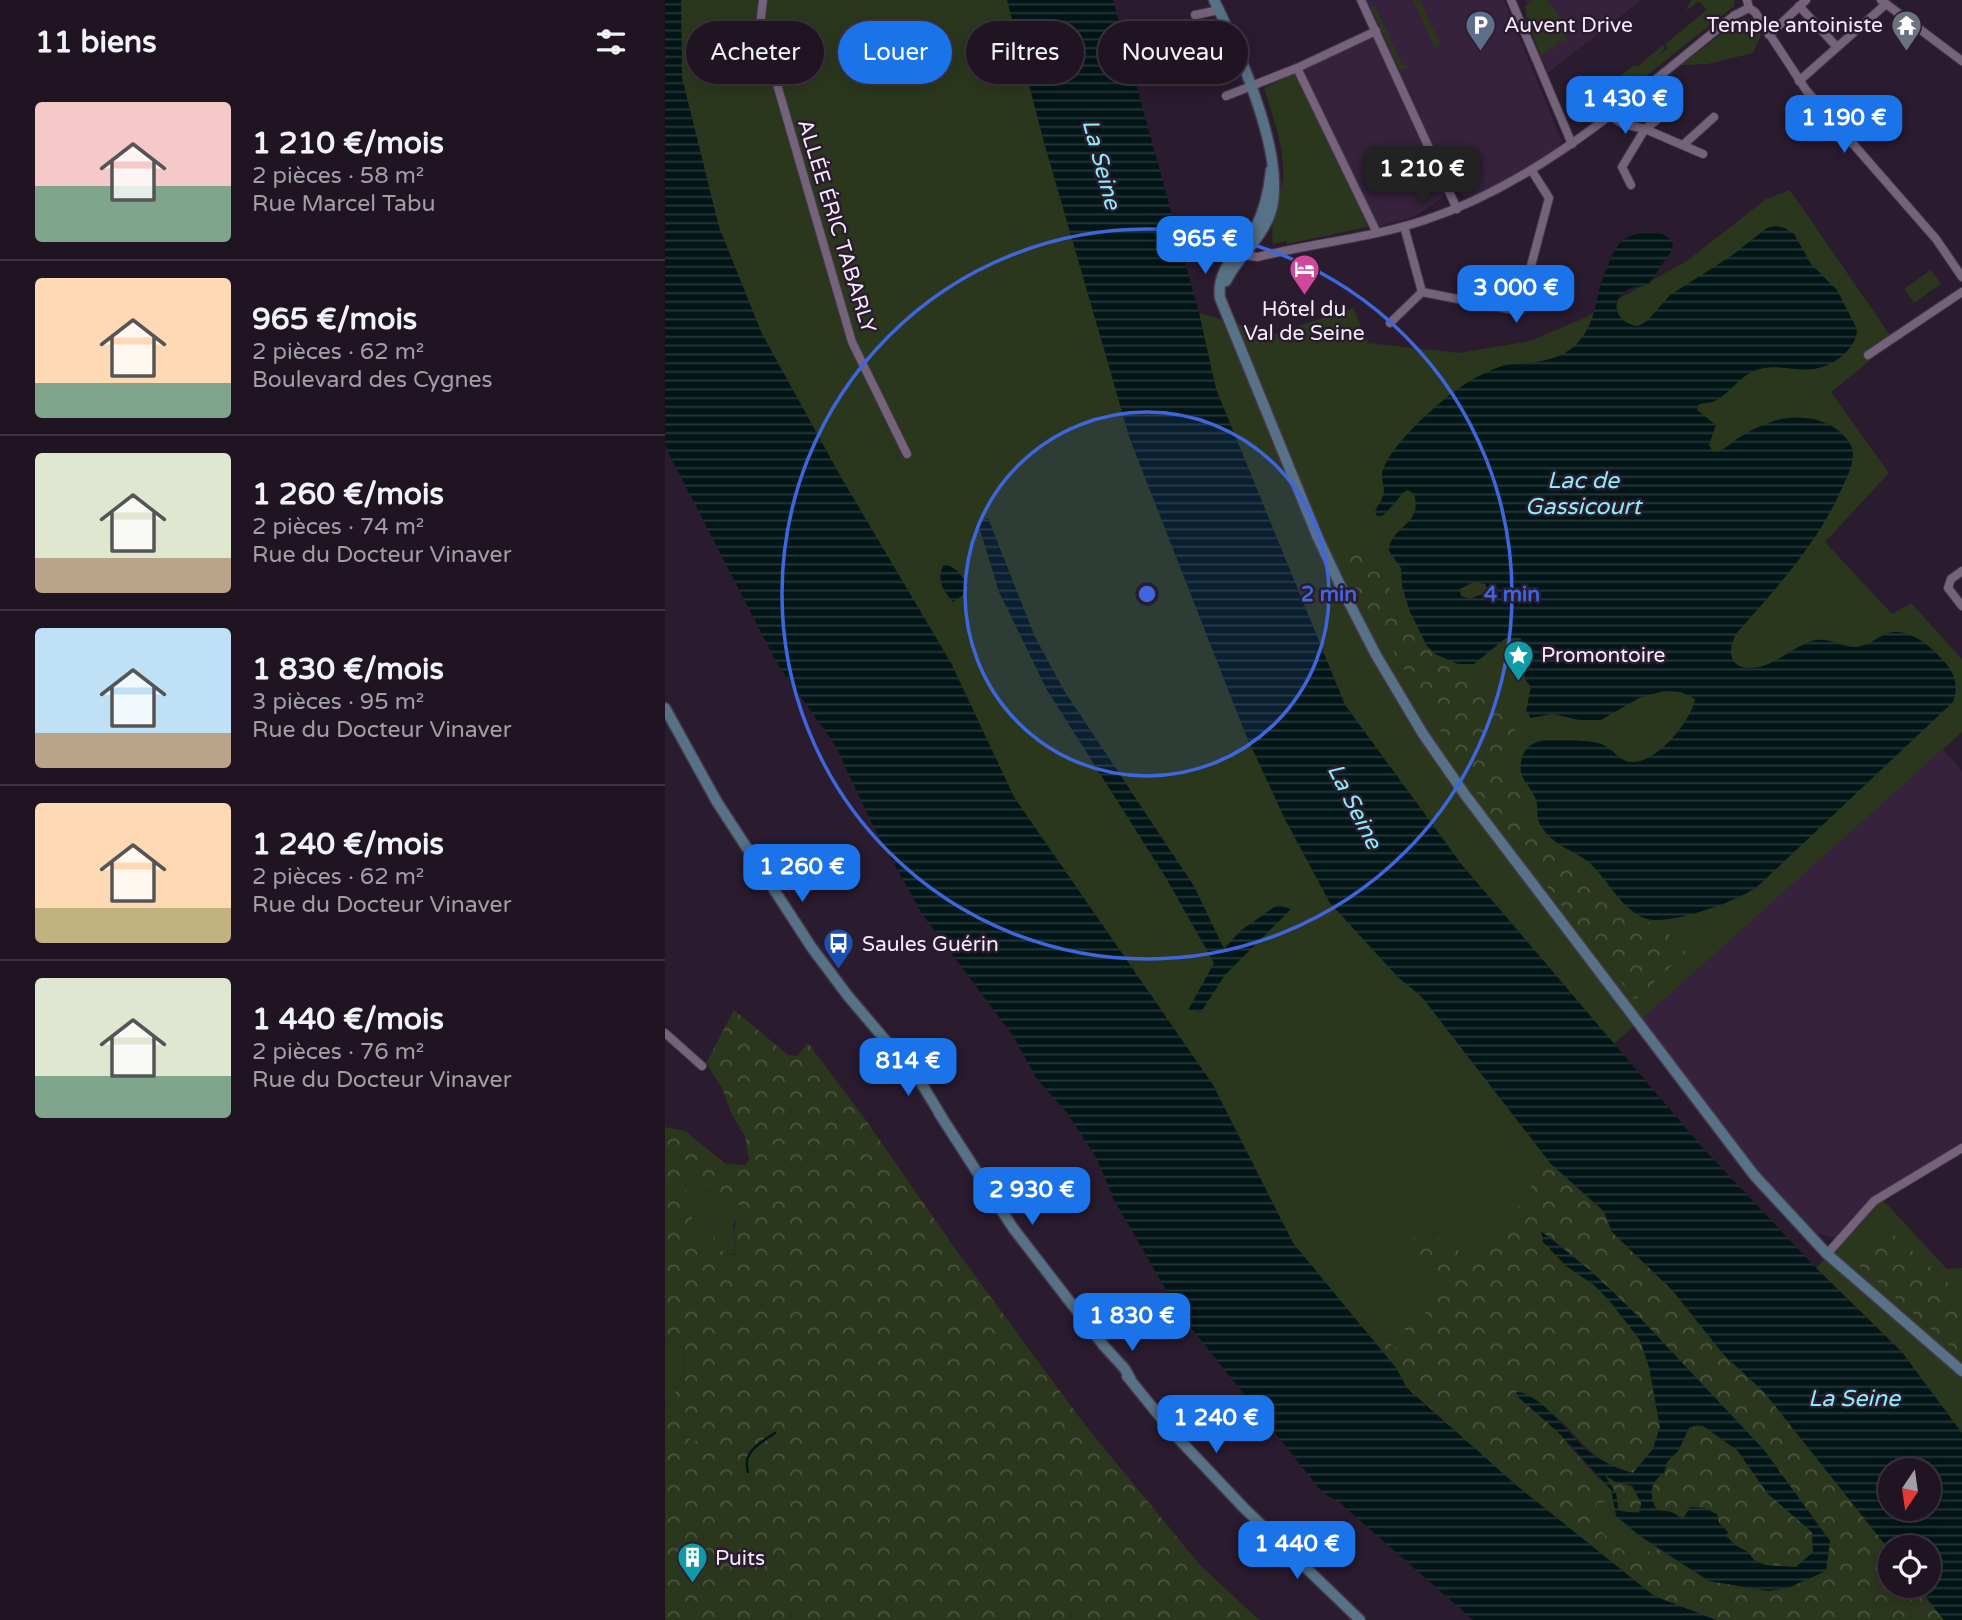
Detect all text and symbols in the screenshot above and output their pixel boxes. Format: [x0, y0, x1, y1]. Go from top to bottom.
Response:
parking icon: Auvent Drive [1464, 8, 1498, 52]
temple icon: Temple antoiniste [1889, 8, 1923, 52]
place label: Auvent Drive [1504, 13, 1633, 38]
place label: Temple antoiniste [1707, 13, 1883, 38]
chip: Acheter [686, 21, 824, 84]
chip: Louer [838, 21, 952, 84]
chip: Filtres [966, 21, 1084, 84]
chip: Nouveau [1098, 21, 1248, 84]
icon: filters [592, 23, 630, 61]
text: 11 biens [35, 24, 157, 61]
pin: 1 430 € [1560, 76, 1690, 136]
text: 1 430 € [1582, 85, 1668, 113]
pin: 1 190 € [1779, 96, 1909, 155]
text: 1 190 € [1801, 104, 1887, 132]
street label: ALLÉE ÉRIC TABARLY [792, 116, 881, 336]
water label: La Seine [1076, 116, 1127, 214]
text: 1 210 €/mois [252, 125, 444, 162]
icon: home [91, 130, 175, 214]
pin: 1 210 € [1357, 146, 1487, 206]
text: 1 210 € [1379, 155, 1465, 183]
text: 2 pièces · 58 m² [252, 162, 424, 190]
text: Rue Marcel Tabu [252, 190, 436, 218]
pin: 965 € [1156, 216, 1254, 276]
text: 965 € [1173, 225, 1238, 253]
hotel icon: Hôtel du Val de Seine [1287, 252, 1321, 296]
pin: 3 000 € [1451, 266, 1581, 325]
text: 3 000 € [1473, 274, 1559, 302]
place label: Hôtel du Val de Seine [1243, 297, 1365, 346]
text: 965 €/mois [252, 301, 417, 338]
icon: home [91, 306, 175, 390]
text: 2 pièces · 62 m² [252, 338, 424, 366]
text: Boulevard des Cygnes [252, 366, 493, 394]
water label: Lac de Gassicourt [1525, 467, 1643, 521]
text: 1 260 €/mois [252, 476, 444, 513]
icon: home [91, 481, 175, 565]
text: 2 pièces · 74 m² [252, 513, 424, 541]
text: Rue du Docteur Vinaver [252, 541, 511, 569]
centre of rings [1135, 582, 1159, 606]
text: 2 min [1301, 582, 1357, 607]
text: 4 min [1484, 582, 1540, 607]
place icon: Promontoire [1501, 638, 1535, 682]
place label: Promontoire [1541, 643, 1666, 668]
text: 1 830 €/mois [252, 651, 444, 688]
icon: home [91, 656, 175, 740]
text: 3 pièces · 95 m² [252, 688, 424, 716]
text: Rue du Docteur Vinaver [252, 716, 511, 744]
water label: La Seine [1321, 759, 1388, 856]
text: 1 240 €/mois [252, 826, 444, 863]
icon: home [91, 831, 175, 915]
pin: 1 260 € [737, 844, 867, 904]
text: 1 260 € [759, 853, 845, 881]
text: 2 pièces · 62 m² [252, 863, 424, 891]
text: Rue du Docteur Vinaver [252, 891, 511, 919]
bus stop icon: Saules Guérin [822, 927, 856, 971]
place label: Saules Guérin [862, 932, 999, 957]
text: 1 440 €/mois [252, 1001, 444, 1038]
icon: home [91, 1006, 175, 1090]
text: 2 pièces · 76 m² [252, 1038, 424, 1066]
pin: 814 € [859, 1038, 957, 1098]
text: 814 € [876, 1047, 941, 1075]
text: Rue du Docteur Vinaver [252, 1066, 511, 1094]
pin: 2 930 € [967, 1168, 1097, 1227]
text: 2 930 € [989, 1176, 1075, 1204]
pin: 1 830 € [1067, 1294, 1197, 1353]
text: 1 830 € [1089, 1302, 1175, 1330]
water label: La Seine [1808, 1385, 1902, 1413]
pin: 1 240 € [1151, 1396, 1281, 1455]
text: 1 240 € [1173, 1404, 1259, 1432]
north arrow [1878, 1458, 1941, 1521]
map controls [1878, 1458, 1941, 1598]
pin: 1 440 € [1232, 1522, 1362, 1581]
text: 1 440 € [1254, 1530, 1340, 1558]
button: locate [1878, 1535, 1941, 1598]
building icon: Puits [675, 1541, 709, 1585]
place label: Puits [715, 1546, 765, 1571]

